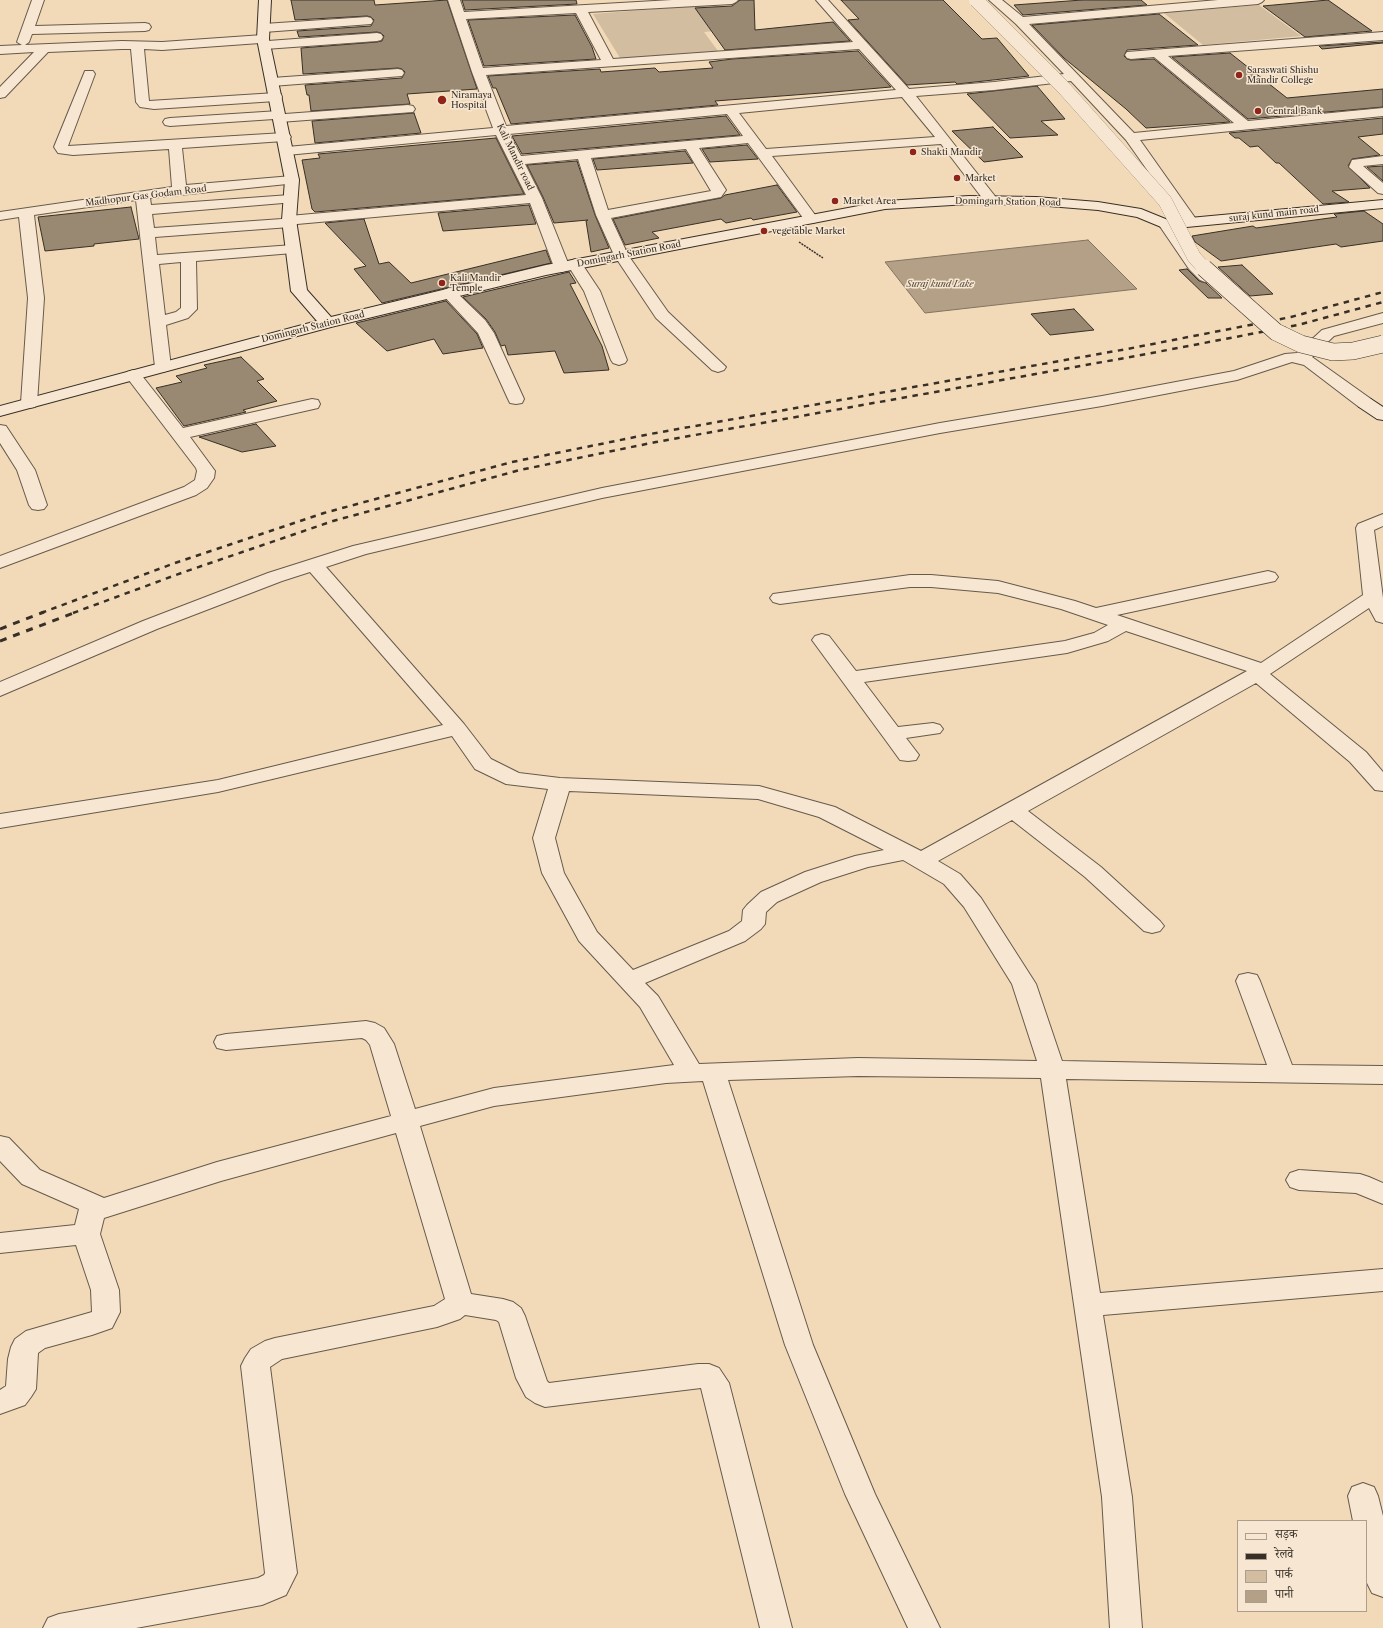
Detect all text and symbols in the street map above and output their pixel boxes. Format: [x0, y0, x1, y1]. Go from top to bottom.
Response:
place label: Saraswati Shishu Mandir College [1247, 65, 1319, 86]
marker: Saraswati Shishu Mandir College [1234, 70, 1244, 80]
place label: Niramaya Hospital [451, 90, 492, 111]
marker: Niramaya Hospital [436, 94, 448, 106]
marker: Central Bank [1253, 106, 1263, 116]
place label: Central Bank [1266, 106, 1322, 116]
street label: Kali Mandir road [494, 122, 536, 192]
marker: Shakti Mandir [908, 147, 918, 157]
place label: Shakti Mandir [921, 147, 982, 157]
marker: Market [952, 173, 962, 183]
place label: Market [965, 173, 996, 183]
street label: Madhopur Gas Godam Road [85, 183, 207, 209]
marker: Market Area [830, 196, 840, 206]
place label: Market Area [843, 196, 896, 206]
street label: Domingarh Station Road [955, 196, 1061, 208]
street label: suraj kund main road [1228, 204, 1320, 224]
marker: vegetable Market [759, 226, 769, 236]
place label: vegetable Market [772, 226, 846, 236]
street label: Domingarh Station Road [576, 239, 682, 269]
place label: Kali Mandir Temple [450, 273, 501, 294]
marker: Kali Mandir Temple [437, 278, 447, 288]
water label: Suraj kund Lake [906, 279, 974, 289]
street label: Domingarh Station Road [260, 309, 366, 345]
legend [1237, 1520, 1367, 1612]
text: सड़क [1275, 1526, 1298, 1541]
text: रेलवे [1275, 1546, 1293, 1561]
text: पार्क [1275, 1566, 1293, 1581]
text: पानी [1275, 1586, 1293, 1601]

